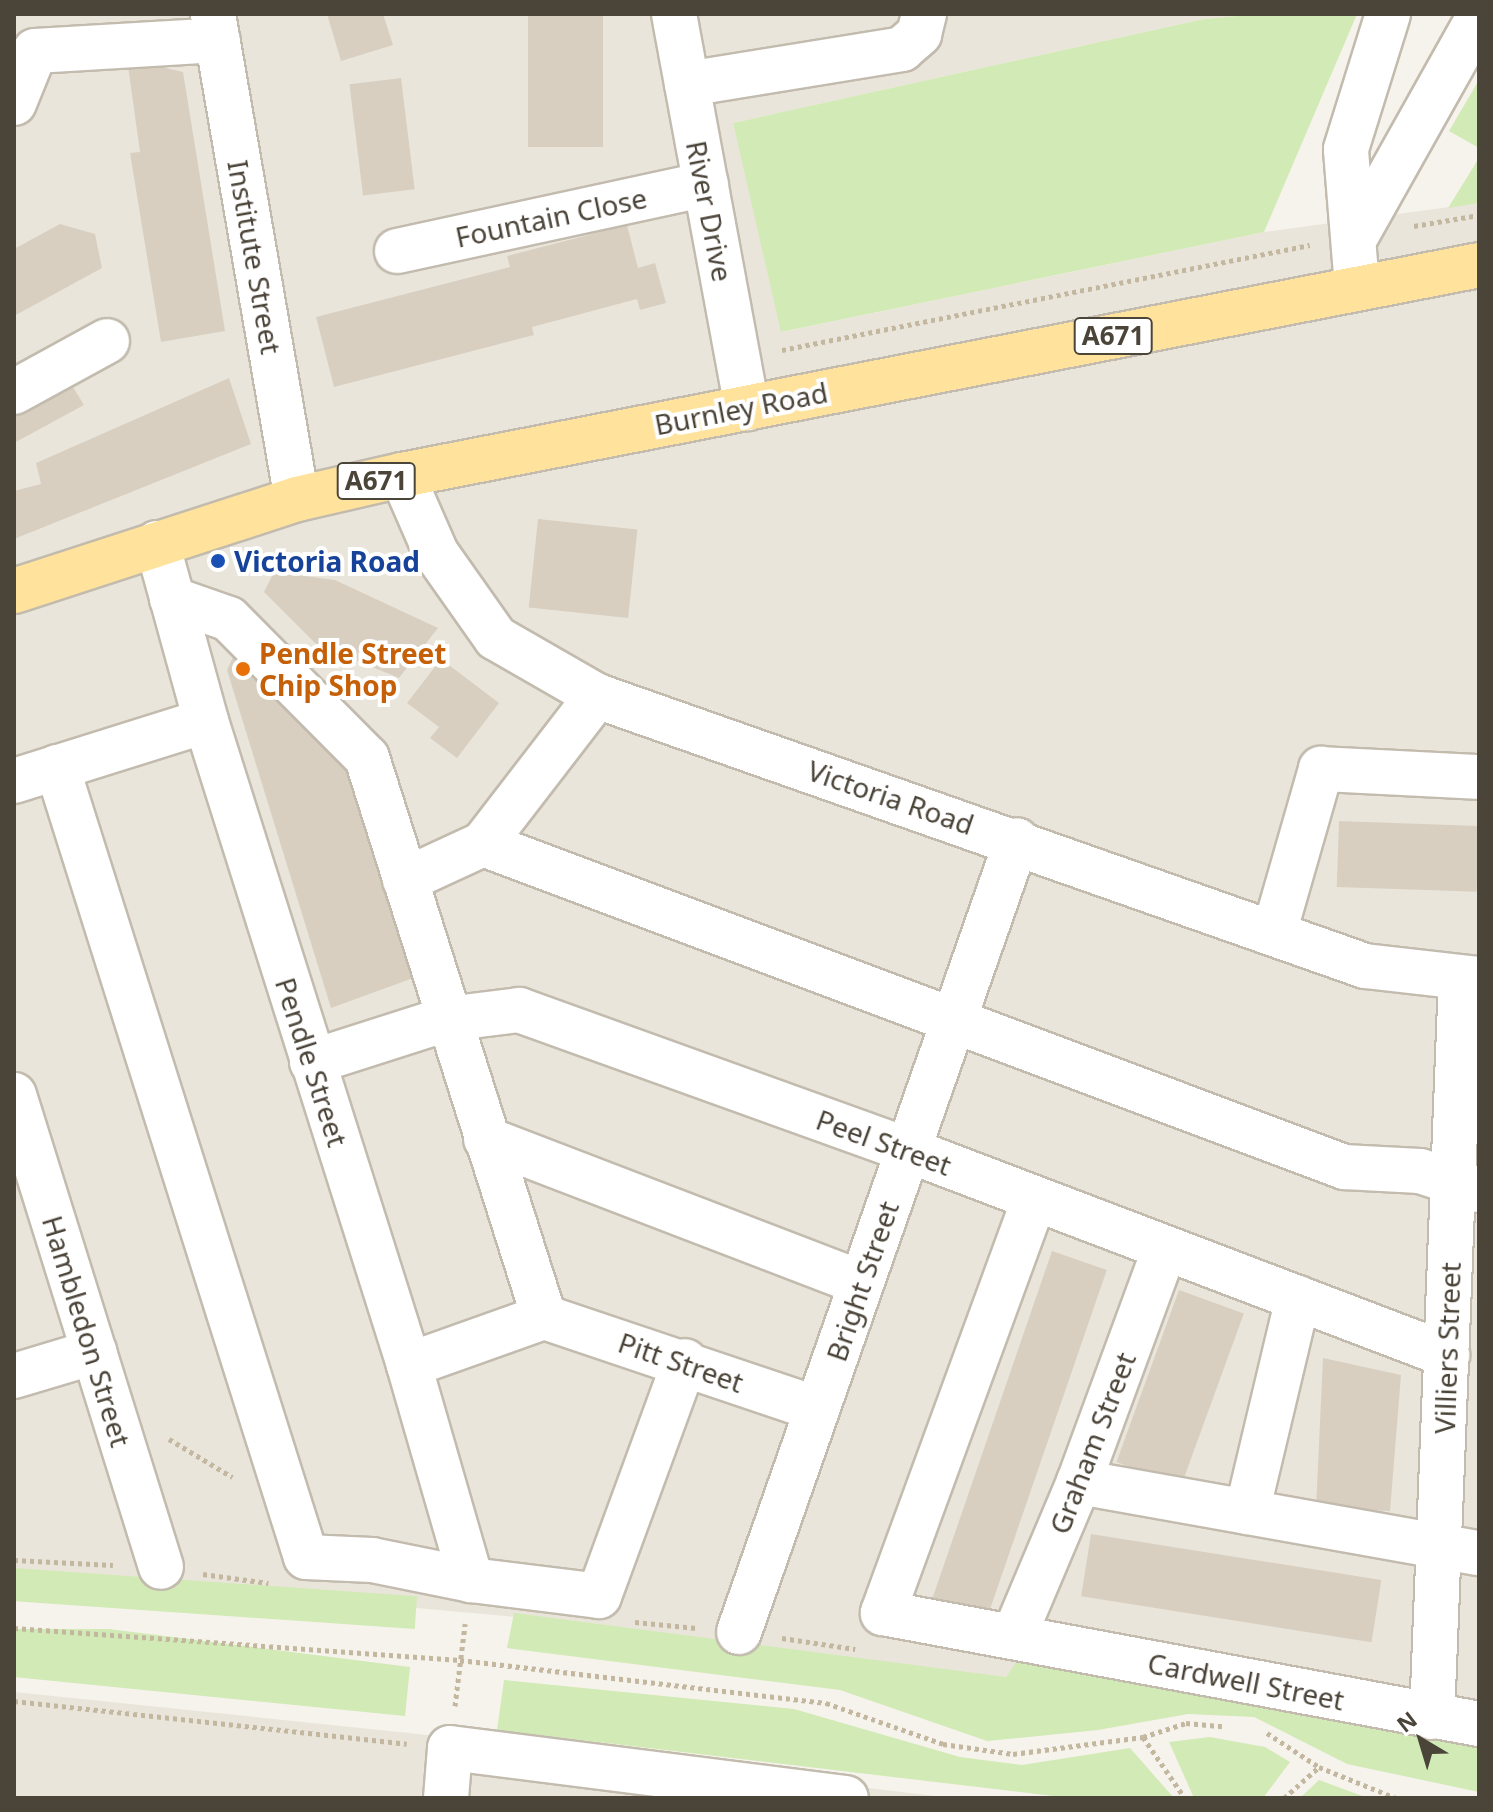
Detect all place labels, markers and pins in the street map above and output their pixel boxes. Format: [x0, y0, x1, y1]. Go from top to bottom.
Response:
place label: Victoria Road [234, 544, 420, 578]
marker: Victoria Road [209, 552, 227, 570]
place label: Pendle Street Chip Shop [259, 636, 446, 702]
marker: Pendle Street Chip Shop [234, 660, 252, 678]

